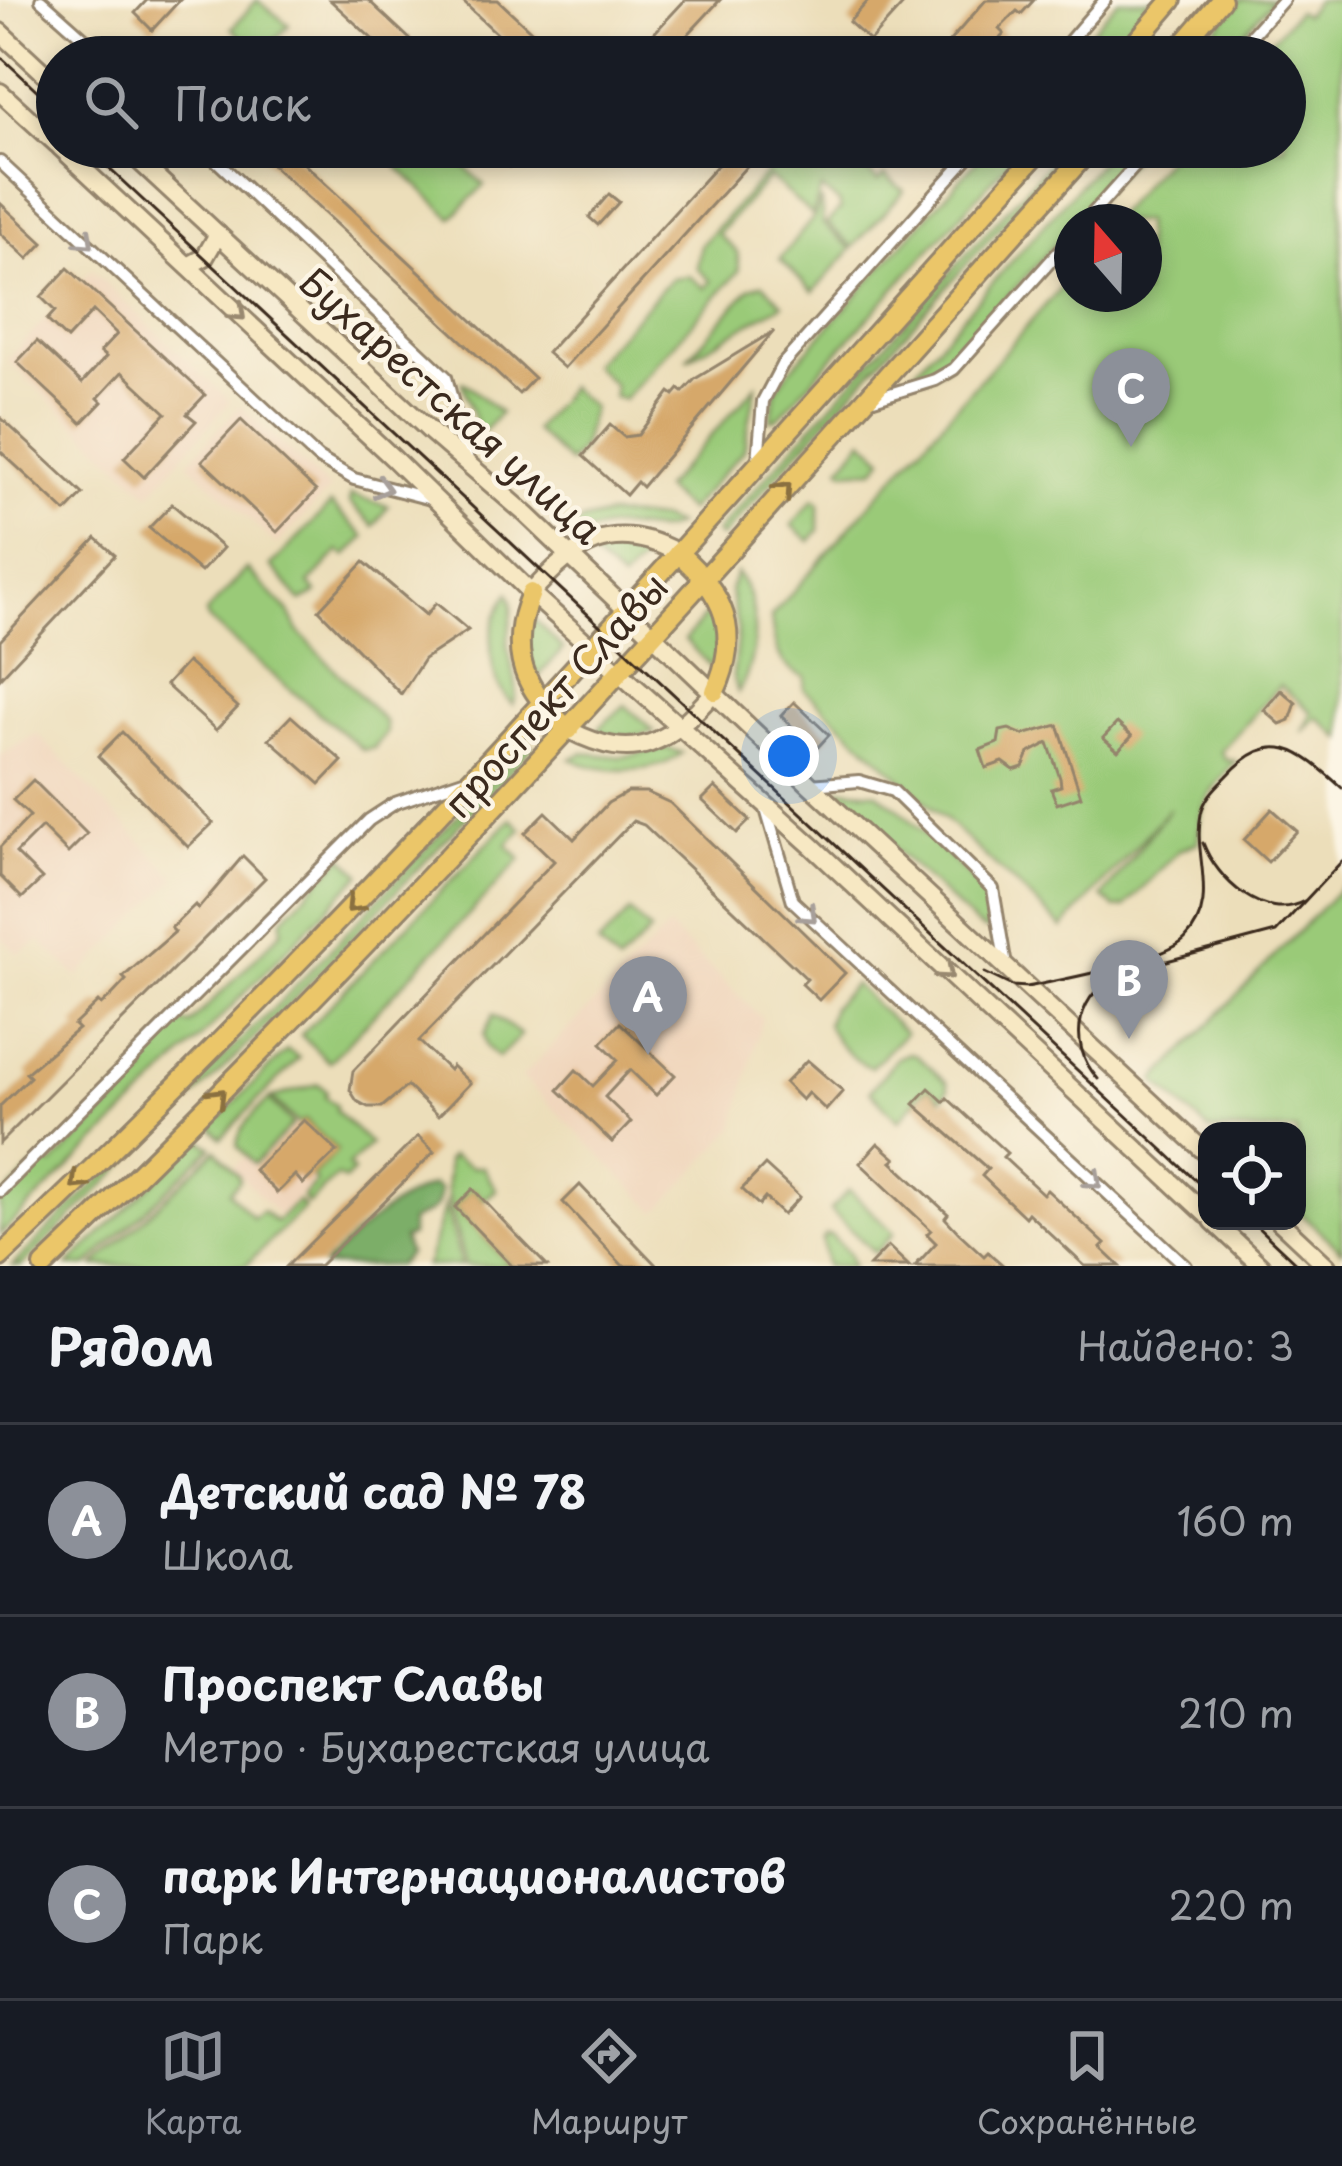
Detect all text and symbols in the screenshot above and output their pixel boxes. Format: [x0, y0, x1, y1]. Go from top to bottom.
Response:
search box [36, 36, 1306, 168]
text: Поиск [174, 68, 311, 136]
icon: search [78, 69, 144, 135]
north arrow [1054, 204, 1162, 312]
one-way arrow [72, 227, 93, 249]
street label: Бухарестская улица [287, 252, 617, 557]
one-way arrow [224, 298, 245, 320]
pin: C [1092, 348, 1170, 447]
one-way arrow [373, 473, 393, 498]
one-way arrow [770, 483, 791, 504]
street label: проспект Славы [428, 558, 680, 830]
your location [759, 726, 819, 786]
one-way arrow [346, 892, 368, 913]
one-way arrow [795, 901, 816, 922]
pin: B [1090, 940, 1168, 1039]
pin: A [609, 956, 687, 1055]
one-way arrow [932, 958, 953, 979]
one-way arrow [204, 1089, 226, 1111]
map controls [1198, 1122, 1306, 1230]
button: locate [1198, 1122, 1306, 1230]
one-way arrow [1080, 1166, 1102, 1188]
one-way arrow [71, 1167, 92, 1189]
text: Рядом [48, 1306, 214, 1383]
text: Найдено: 3 [1077, 1315, 1294, 1374]
text: Детский сад № 78 [162, 1456, 586, 1524]
text: A [72, 1490, 102, 1549]
text: 160 m [1177, 1490, 1294, 1549]
text: Школа [162, 1524, 293, 1583]
text: Проспект Славы [162, 1648, 544, 1716]
text: B [74, 1682, 100, 1741]
text: 210 m [1178, 1682, 1294, 1741]
text: Метро · Бухарестская улица [162, 1716, 710, 1775]
text: парк Интернационалистов [162, 1840, 786, 1908]
text: C [72, 1874, 102, 1933]
text: 220 m [1169, 1874, 1294, 1933]
text: Парк [162, 1908, 263, 1967]
tab: Карта [145, 2023, 242, 2145]
tab: Маршрут [531, 2023, 687, 2145]
tab: Сохранённые [977, 2023, 1197, 2145]

